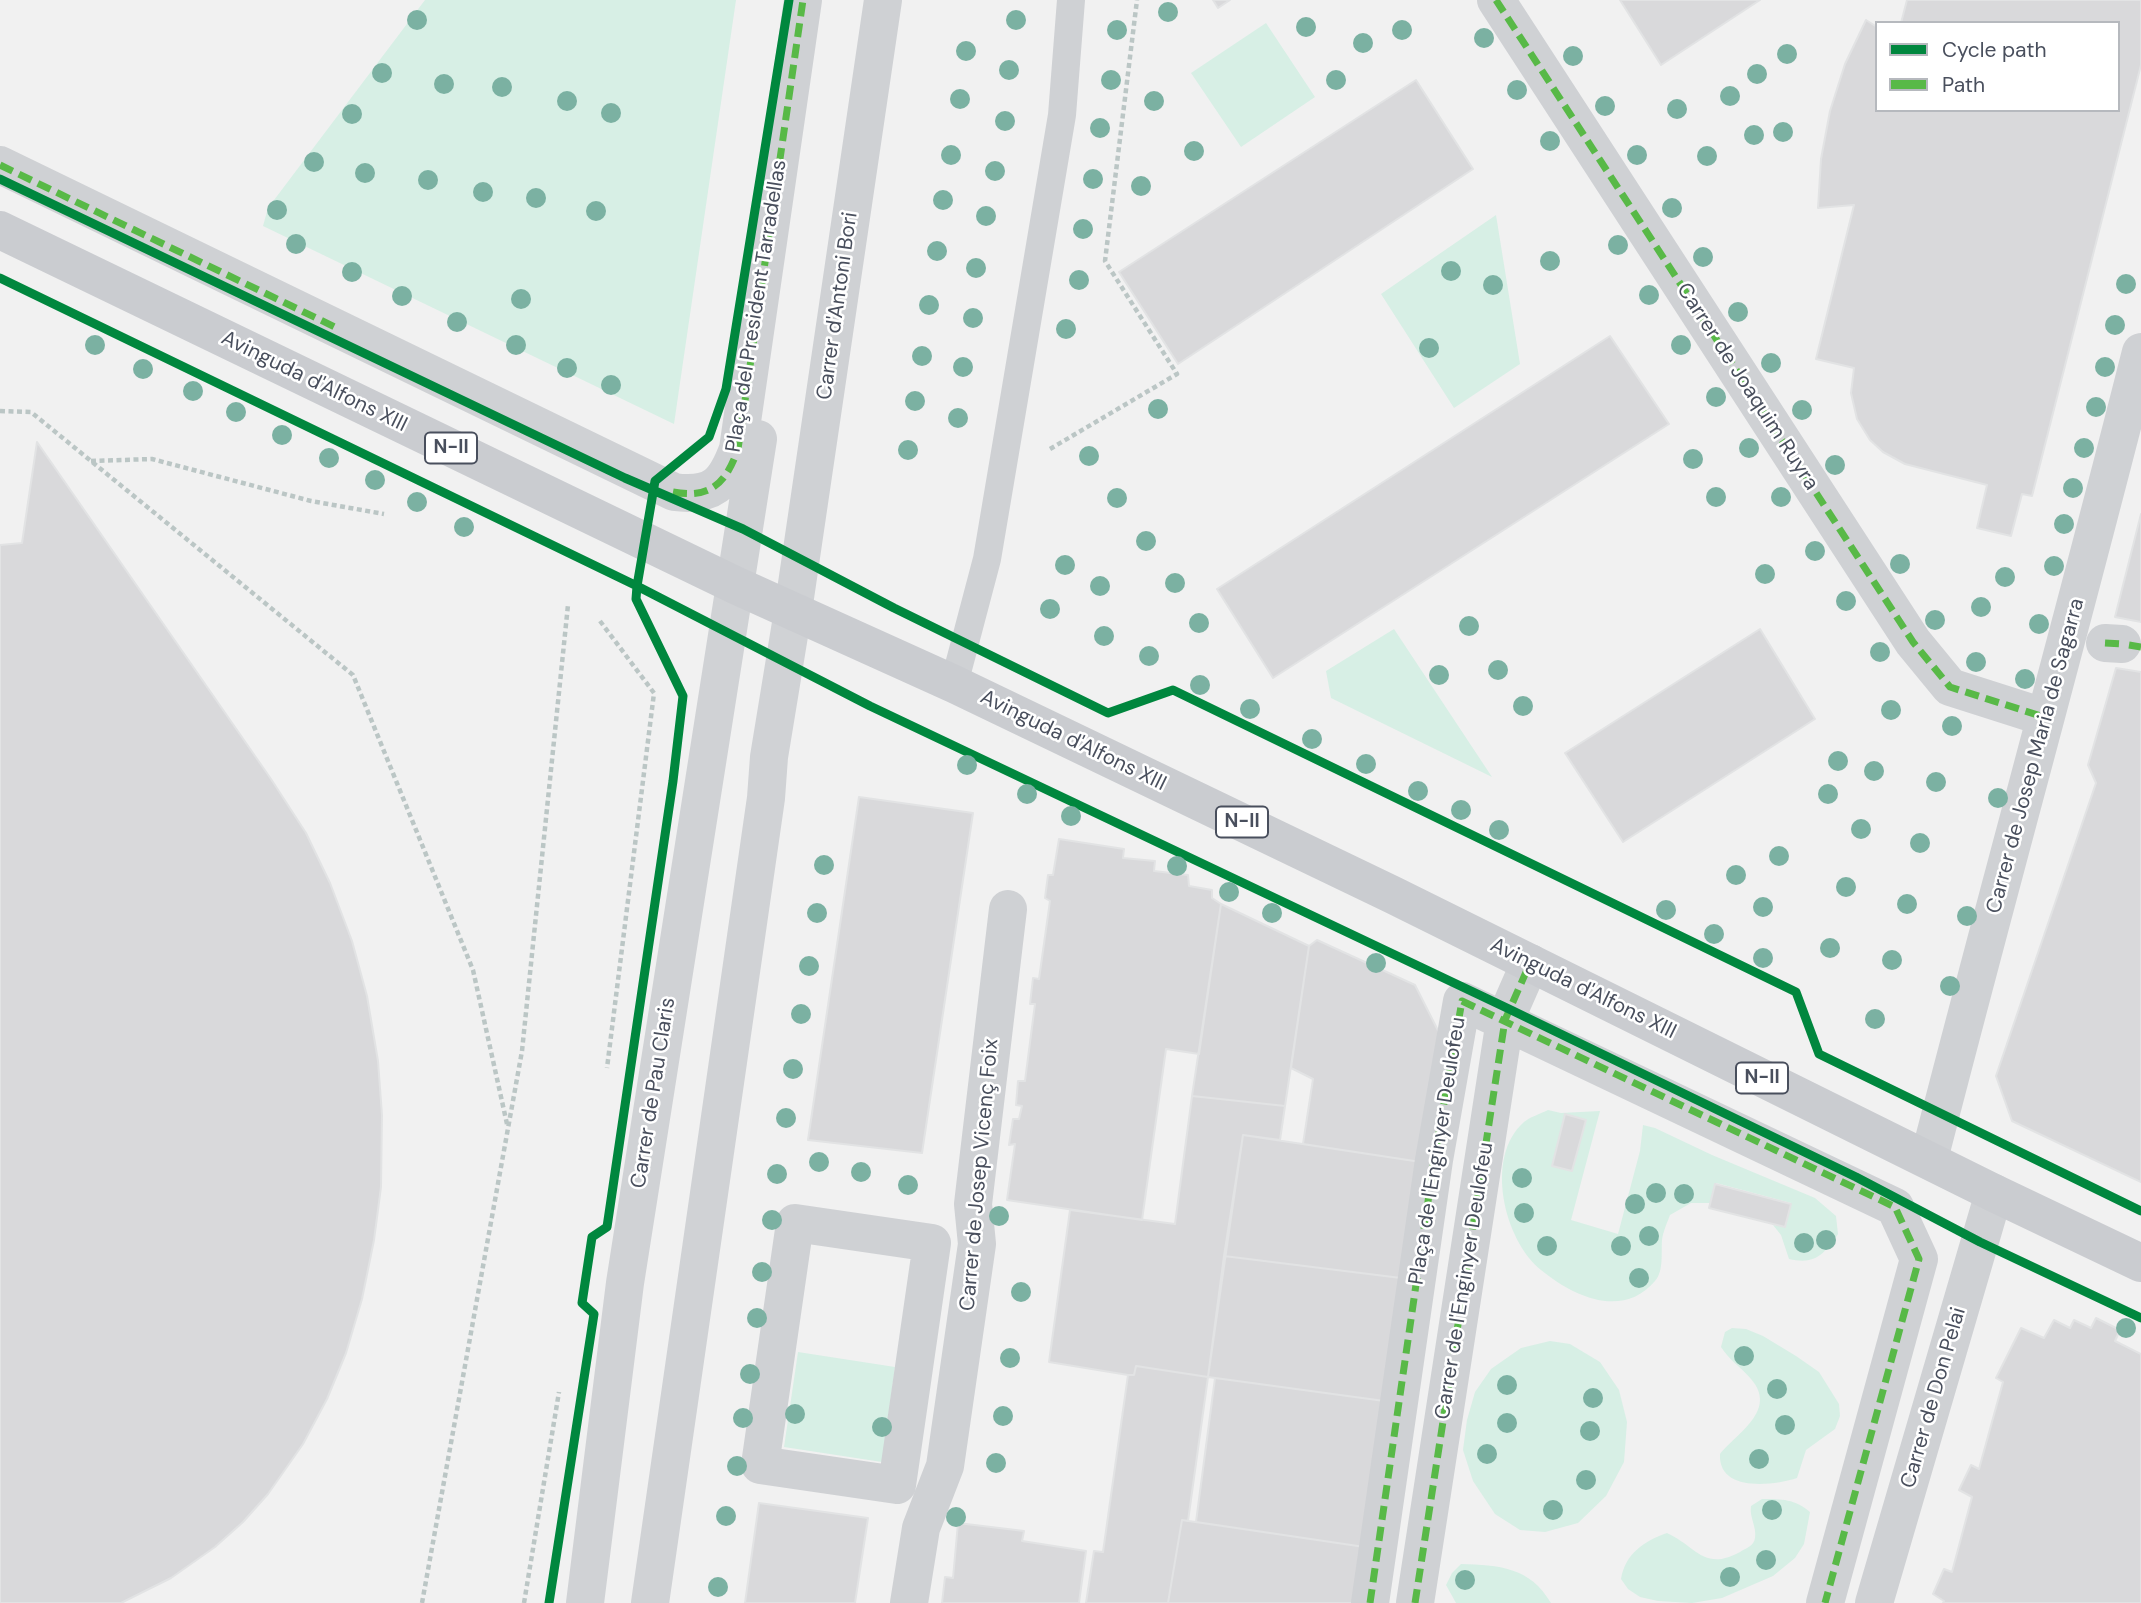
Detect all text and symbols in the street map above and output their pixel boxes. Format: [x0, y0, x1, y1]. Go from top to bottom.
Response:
legend [1875, 21, 2120, 112]
text: Cycle path [1942, 36, 2047, 64]
text: Path [1942, 71, 1985, 99]
street label: Plaça del President Tarradellas [721, 158, 793, 454]
street label: Carrer d'Antoni Bori [812, 211, 864, 401]
street label: Carrer de Joaquim Ruyra [1671, 279, 1823, 495]
street label: Avinguda d'Alfons XIII [217, 326, 411, 438]
road number: N-II [425, 432, 477, 463]
street label: Carrer de Josep Maria de Sagarra [1982, 596, 2090, 916]
street label: Avinguda d'Alfons XIII [976, 685, 1170, 797]
road number: N-II [1216, 806, 1268, 838]
street label: Avinguda d'Alfons XIII [1486, 933, 1680, 1045]
street label: Carrer de Pau Claris [626, 996, 682, 1190]
street label: Plaça de l'Enginyer Deulofeu [1404, 1015, 1472, 1287]
street label: Carrer de Josep Vicenç Foix [956, 1038, 1004, 1312]
road number: N-II [1736, 1062, 1788, 1094]
street label: Carrer de l'Enginyer Deulofeu [1431, 1141, 1499, 1421]
street label: Carrer de Don Pelai [1896, 1305, 1972, 1491]

